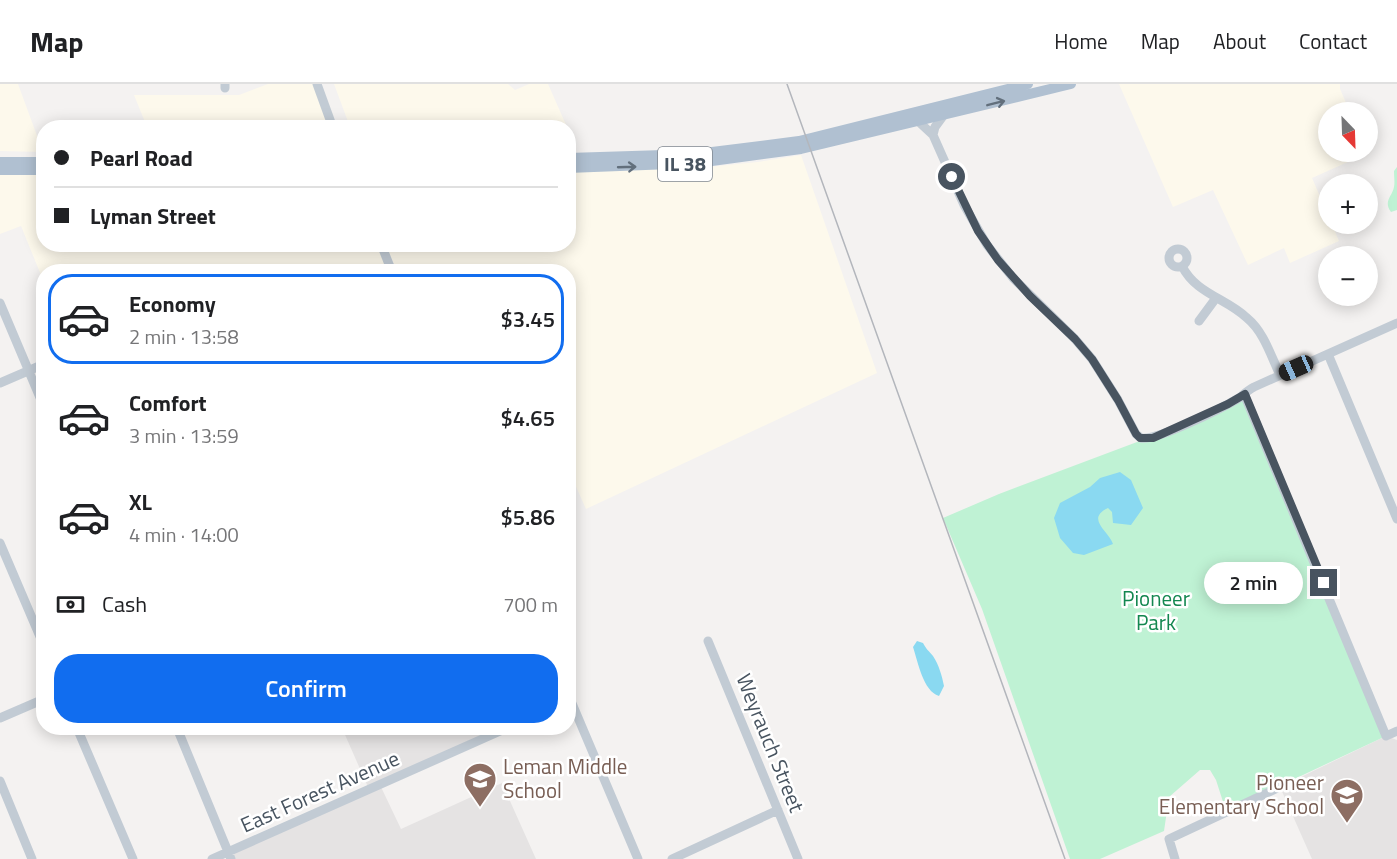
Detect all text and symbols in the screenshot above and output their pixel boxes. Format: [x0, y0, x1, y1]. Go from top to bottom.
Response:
text: Map [30, 20, 84, 63]
text: Home [1054, 25, 1108, 57]
text: Map [1141, 25, 1180, 57]
text: About [1213, 25, 1266, 57]
text: Contact [1299, 25, 1367, 57]
one-way arrow [987, 96, 1006, 108]
north arrow [1318, 102, 1378, 162]
map controls [1318, 102, 1378, 306]
text: Pearl Road [90, 141, 193, 175]
road number: IL 38 [658, 147, 712, 181]
one-way arrow [616, 161, 636, 173]
route start [938, 163, 965, 190]
button: + [1318, 174, 1378, 234]
text: Lyman Street [90, 199, 216, 233]
button: − [1318, 246, 1378, 306]
text: Economy [129, 287, 216, 321]
icon: car [57, 292, 111, 346]
text: $3.45 [500, 302, 555, 336]
text: 2 min · 13:58 [129, 321, 239, 352]
car [1276, 352, 1316, 384]
text: Comfort [129, 386, 207, 420]
icon: car [57, 391, 111, 445]
text: $4.65 [500, 401, 555, 435]
text: 3 min · 13:59 [129, 420, 239, 451]
text: XL [129, 485, 152, 519]
icon: car [57, 490, 111, 544]
text: $5.86 [500, 500, 555, 534]
text: 4 min · 14:00 [129, 519, 239, 550]
callout: 2 min [1204, 562, 1303, 604]
text: 2 min [1229, 567, 1278, 598]
route end [1310, 569, 1337, 596]
park label: Pioneer Park [1122, 582, 1190, 638]
text: Cash [102, 587, 147, 621]
icon: cash [54, 588, 87, 621]
text: 700 m [503, 589, 558, 620]
button: Confirm [54, 654, 558, 723]
street label: Weyrauch Street [729, 669, 814, 817]
street label: East Forest Avenue [235, 742, 404, 840]
place label: Leman Middle School [503, 750, 627, 806]
school or university icon: Leman Middle School [462, 761, 498, 808]
place label: Pioneer Elementary School [1159, 766, 1324, 822]
school or university icon: Pioneer Elementary School [1329, 777, 1365, 824]

